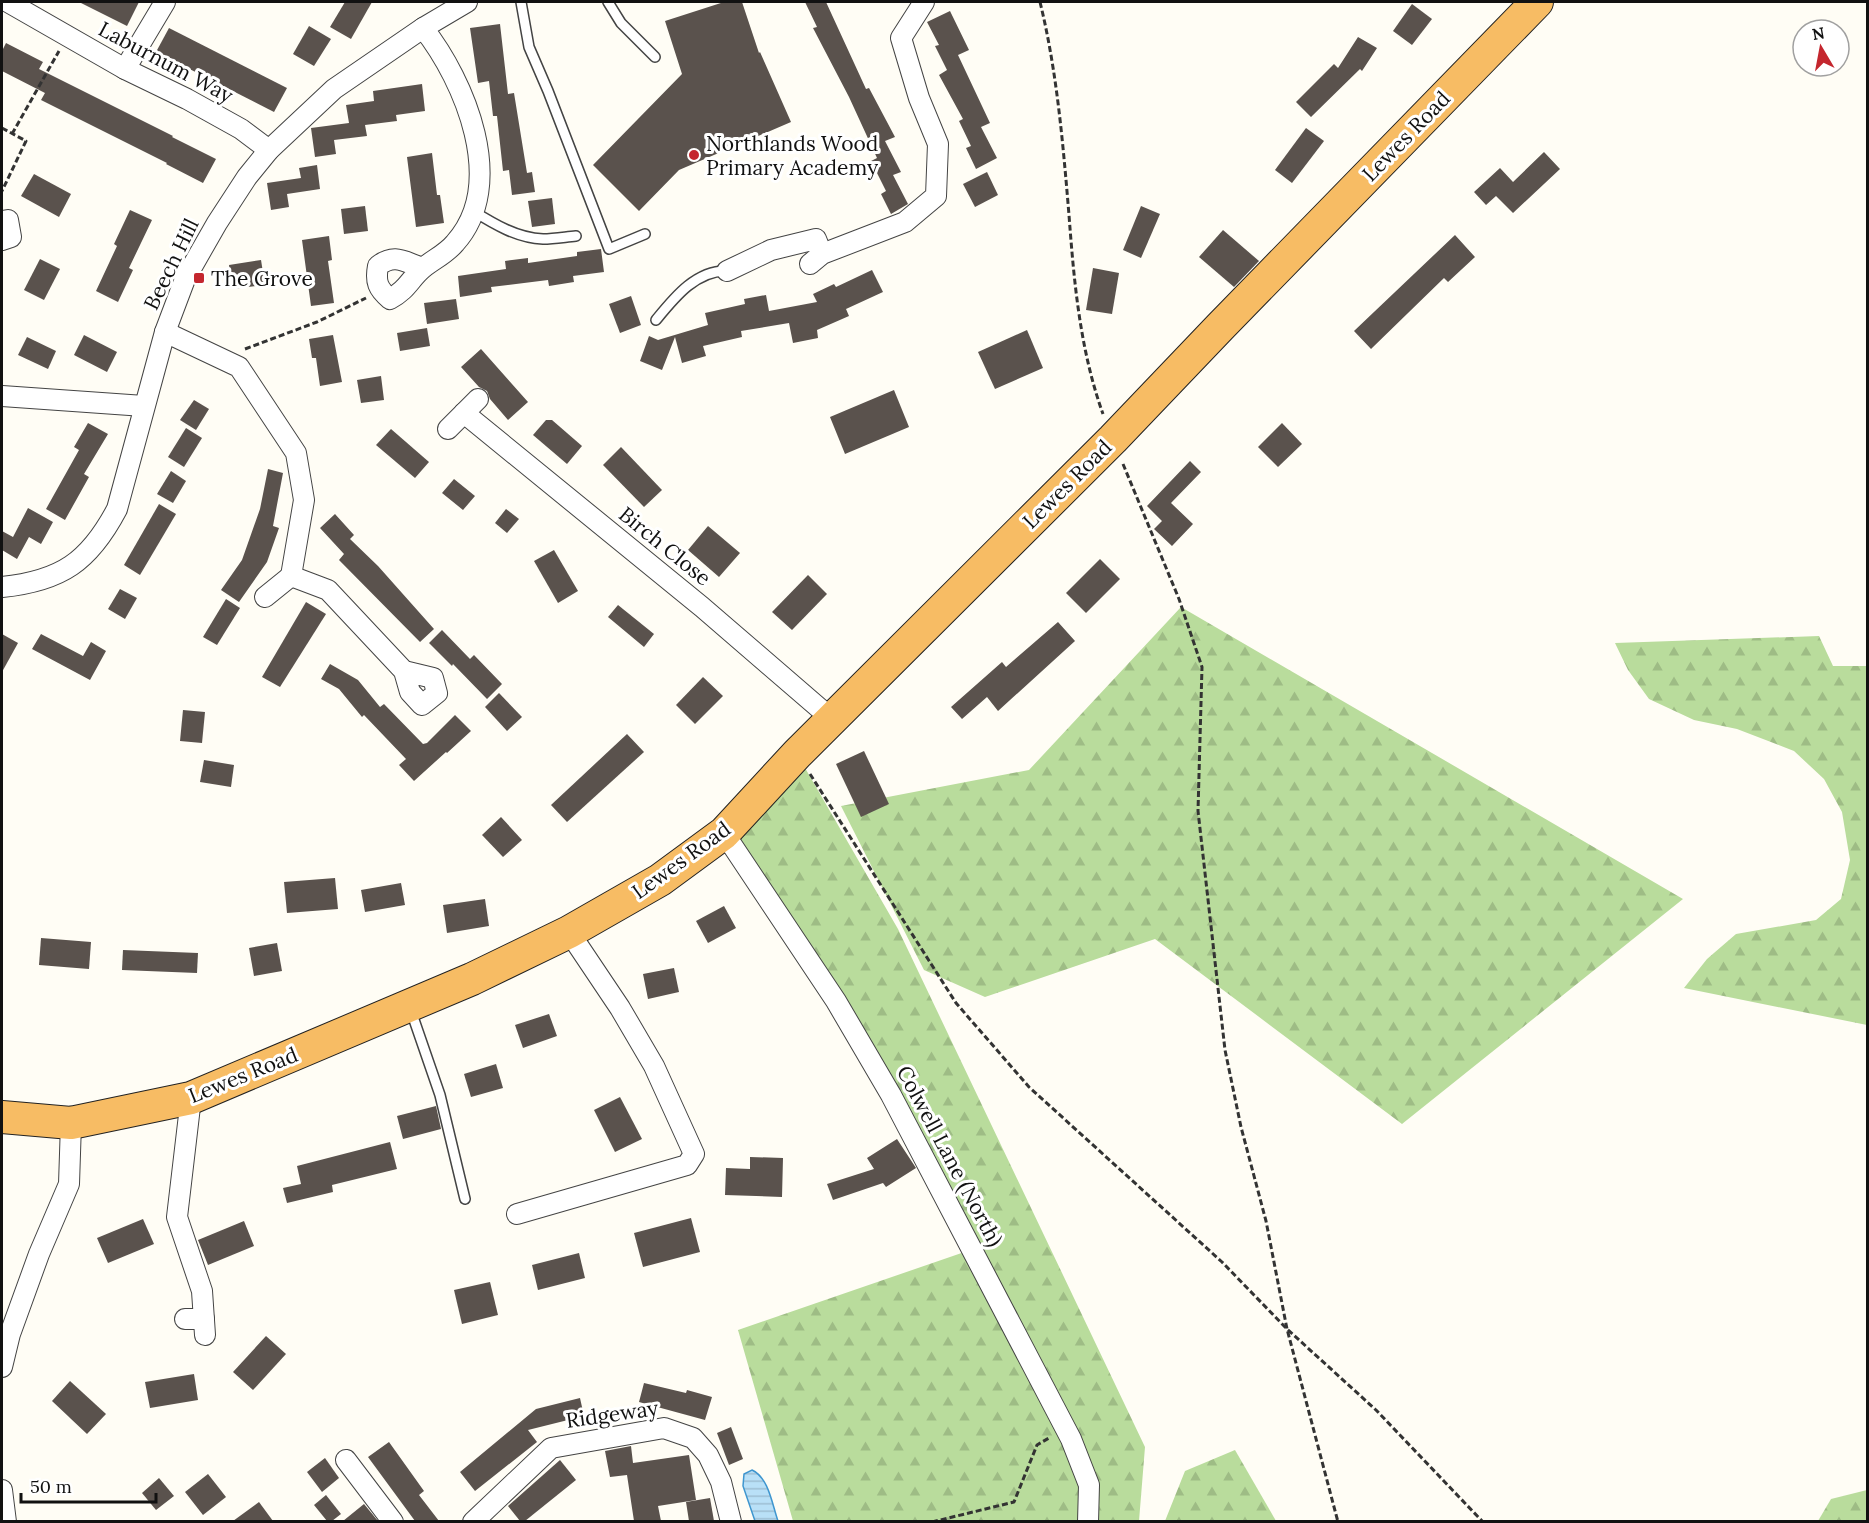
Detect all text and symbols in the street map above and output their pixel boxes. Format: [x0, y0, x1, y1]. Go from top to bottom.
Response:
street label: Laburnum Way [94, 15, 238, 109]
north arrow [1791, 18, 1851, 78]
text: N [1811, 22, 1826, 44]
street label: Lewes Road [1356, 85, 1456, 187]
place label: Northlands Wood Primary Academy [706, 130, 878, 181]
marker: Northlands Wood Primary Academy [687, 148, 701, 162]
street label: Beech Hill [137, 214, 205, 314]
place label: The Grove [211, 265, 313, 292]
marker: The Grove [192, 271, 206, 285]
street label: Lewes Road [1017, 434, 1117, 534]
street label: Birch Close [613, 501, 717, 591]
street label: Lewes Road [626, 815, 736, 905]
street label: Lewes Road [184, 1041, 302, 1109]
street label: Colwell Lane (North) [891, 1061, 1009, 1251]
street label: Ridgeway [564, 1394, 660, 1434]
scale bar [21, 1466, 156, 1504]
text: 50 m [30, 1475, 72, 1498]

